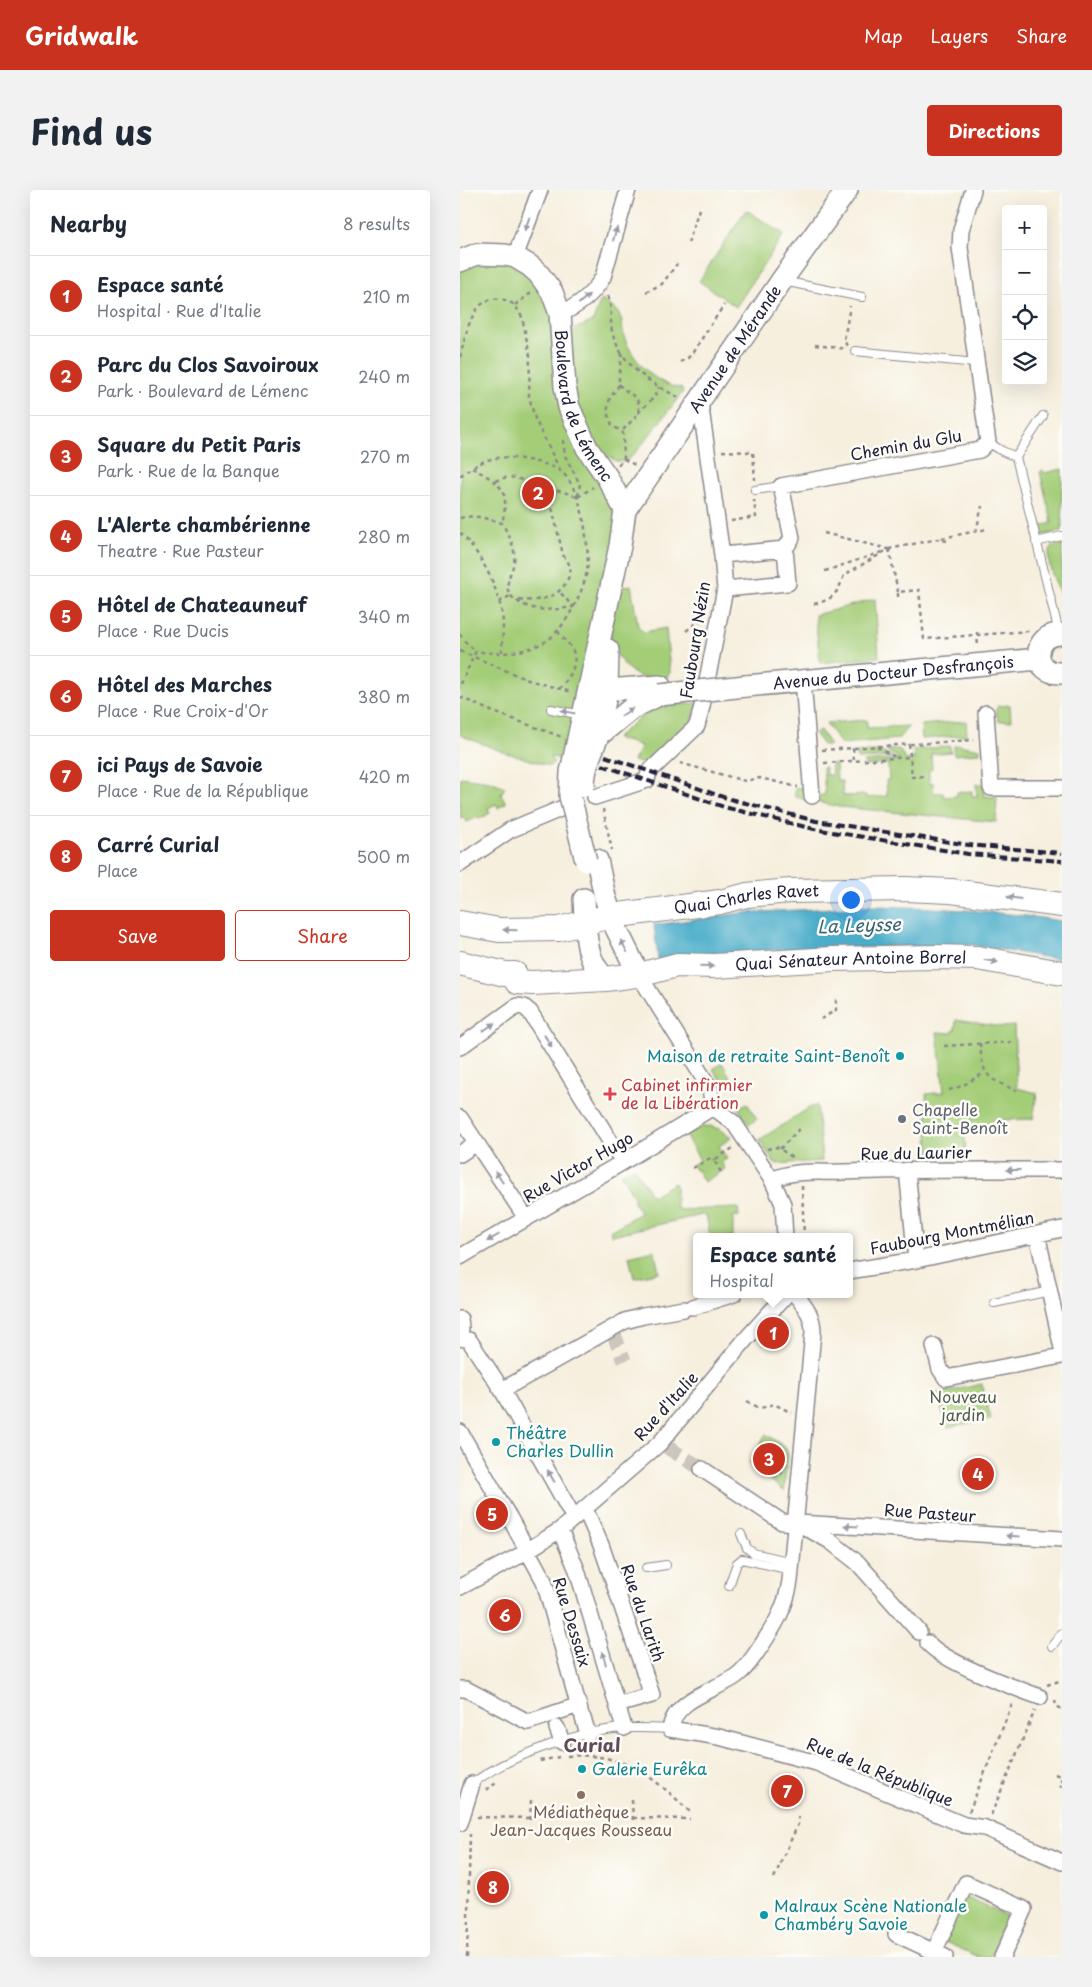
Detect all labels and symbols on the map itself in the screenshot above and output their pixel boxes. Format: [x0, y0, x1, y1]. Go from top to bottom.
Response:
one-way arrow [523, 217, 531, 232]
one-way arrow [612, 226, 620, 241]
street label: Avenue de Mérande [682, 280, 786, 417]
one-way arrow [578, 293, 590, 305]
street label: Boulevard de Lémenc [550, 329, 620, 486]
street label: Chemin du Glu [848, 422, 963, 466]
pin: 2 [522, 474, 554, 512]
street label: Faubourg Nézin [673, 580, 715, 700]
street label: Avenue du Docteur Desfrançois [772, 648, 1015, 694]
one-way arrow [559, 708, 575, 716]
one-way arrow [620, 708, 633, 718]
street label: Quai Charles Ravet [672, 877, 820, 919]
your location [838, 887, 864, 913]
one-way arrow [1005, 894, 1021, 902]
water label: La Leysse [817, 910, 903, 939]
one-way arrow [502, 926, 518, 934]
one-way arrow [620, 939, 628, 953]
street label: Quai Sénateur Antoine Borrel [734, 944, 966, 976]
one-way arrow [984, 957, 1000, 965]
one-way arrow [699, 962, 715, 970]
one-way arrow [482, 1022, 496, 1032]
one-way arrow [543, 1034, 552, 1047]
place label: Maison de retraite Saint-Benoît [647, 1043, 890, 1067]
marker: Maison de retraite Saint-Benoît [894, 1050, 906, 1062]
place label: Cabinet infirmier de la Libération [621, 1072, 753, 1114]
marker: Cabinet infirmier de la Libération [603, 1087, 617, 1101]
place label: Chapelle Saint-Benoît [912, 1097, 1009, 1139]
marker: Chapelle Saint-Benoît [896, 1113, 908, 1125]
street label: Rue Victor Hugo [518, 1125, 637, 1207]
street label: Rue du Laurier [860, 1139, 973, 1165]
one-way arrow [1005, 1166, 1021, 1174]
one-way arrow [494, 1171, 504, 1184]
street label: Faubourg Montmélian [868, 1204, 1036, 1260]
one-way arrow [486, 1233, 499, 1242]
pin: 1 [757, 1314, 789, 1352]
street label: Rue d'Italie [628, 1365, 703, 1445]
park label: Nouveau jardin [929, 1384, 997, 1426]
place label: Théâtre Charles Dullin [506, 1420, 614, 1462]
marker: Théâtre Charles Dullin [490, 1436, 502, 1448]
pin: 3 [753, 1440, 785, 1478]
pin: 4 [962, 1455, 994, 1493]
one-way arrow [547, 1468, 555, 1483]
pin: 5 [476, 1495, 508, 1533]
street label: Rue Pasteur [884, 1497, 977, 1527]
one-way arrow [843, 1521, 859, 1529]
one-way arrow [1005, 1531, 1021, 1539]
street label: Rue du Larith [616, 1561, 672, 1665]
street label: Rue Dessaix [548, 1574, 598, 1669]
pin: 6 [489, 1596, 521, 1634]
one-way arrow [599, 1651, 607, 1666]
district label: Curial [563, 1731, 621, 1758]
street label: Rue de la République [803, 1731, 958, 1812]
place label: Galerie Eurêka [592, 1756, 707, 1780]
marker: Galerie Eurêka [576, 1763, 588, 1775]
pin: 7 [771, 1772, 803, 1810]
marker: Médiathèque Jean-Jacques Rousseau [575, 1789, 587, 1801]
place label: Médiathèque Jean-Jacques Rousseau [490, 1799, 672, 1841]
pin: 8 [477, 1868, 509, 1906]
place label: Malraux Scène Nationale Chambéry Savoie [774, 1893, 967, 1935]
marker: Malraux Scène Nationale Chambéry Savoie [758, 1909, 770, 1921]

